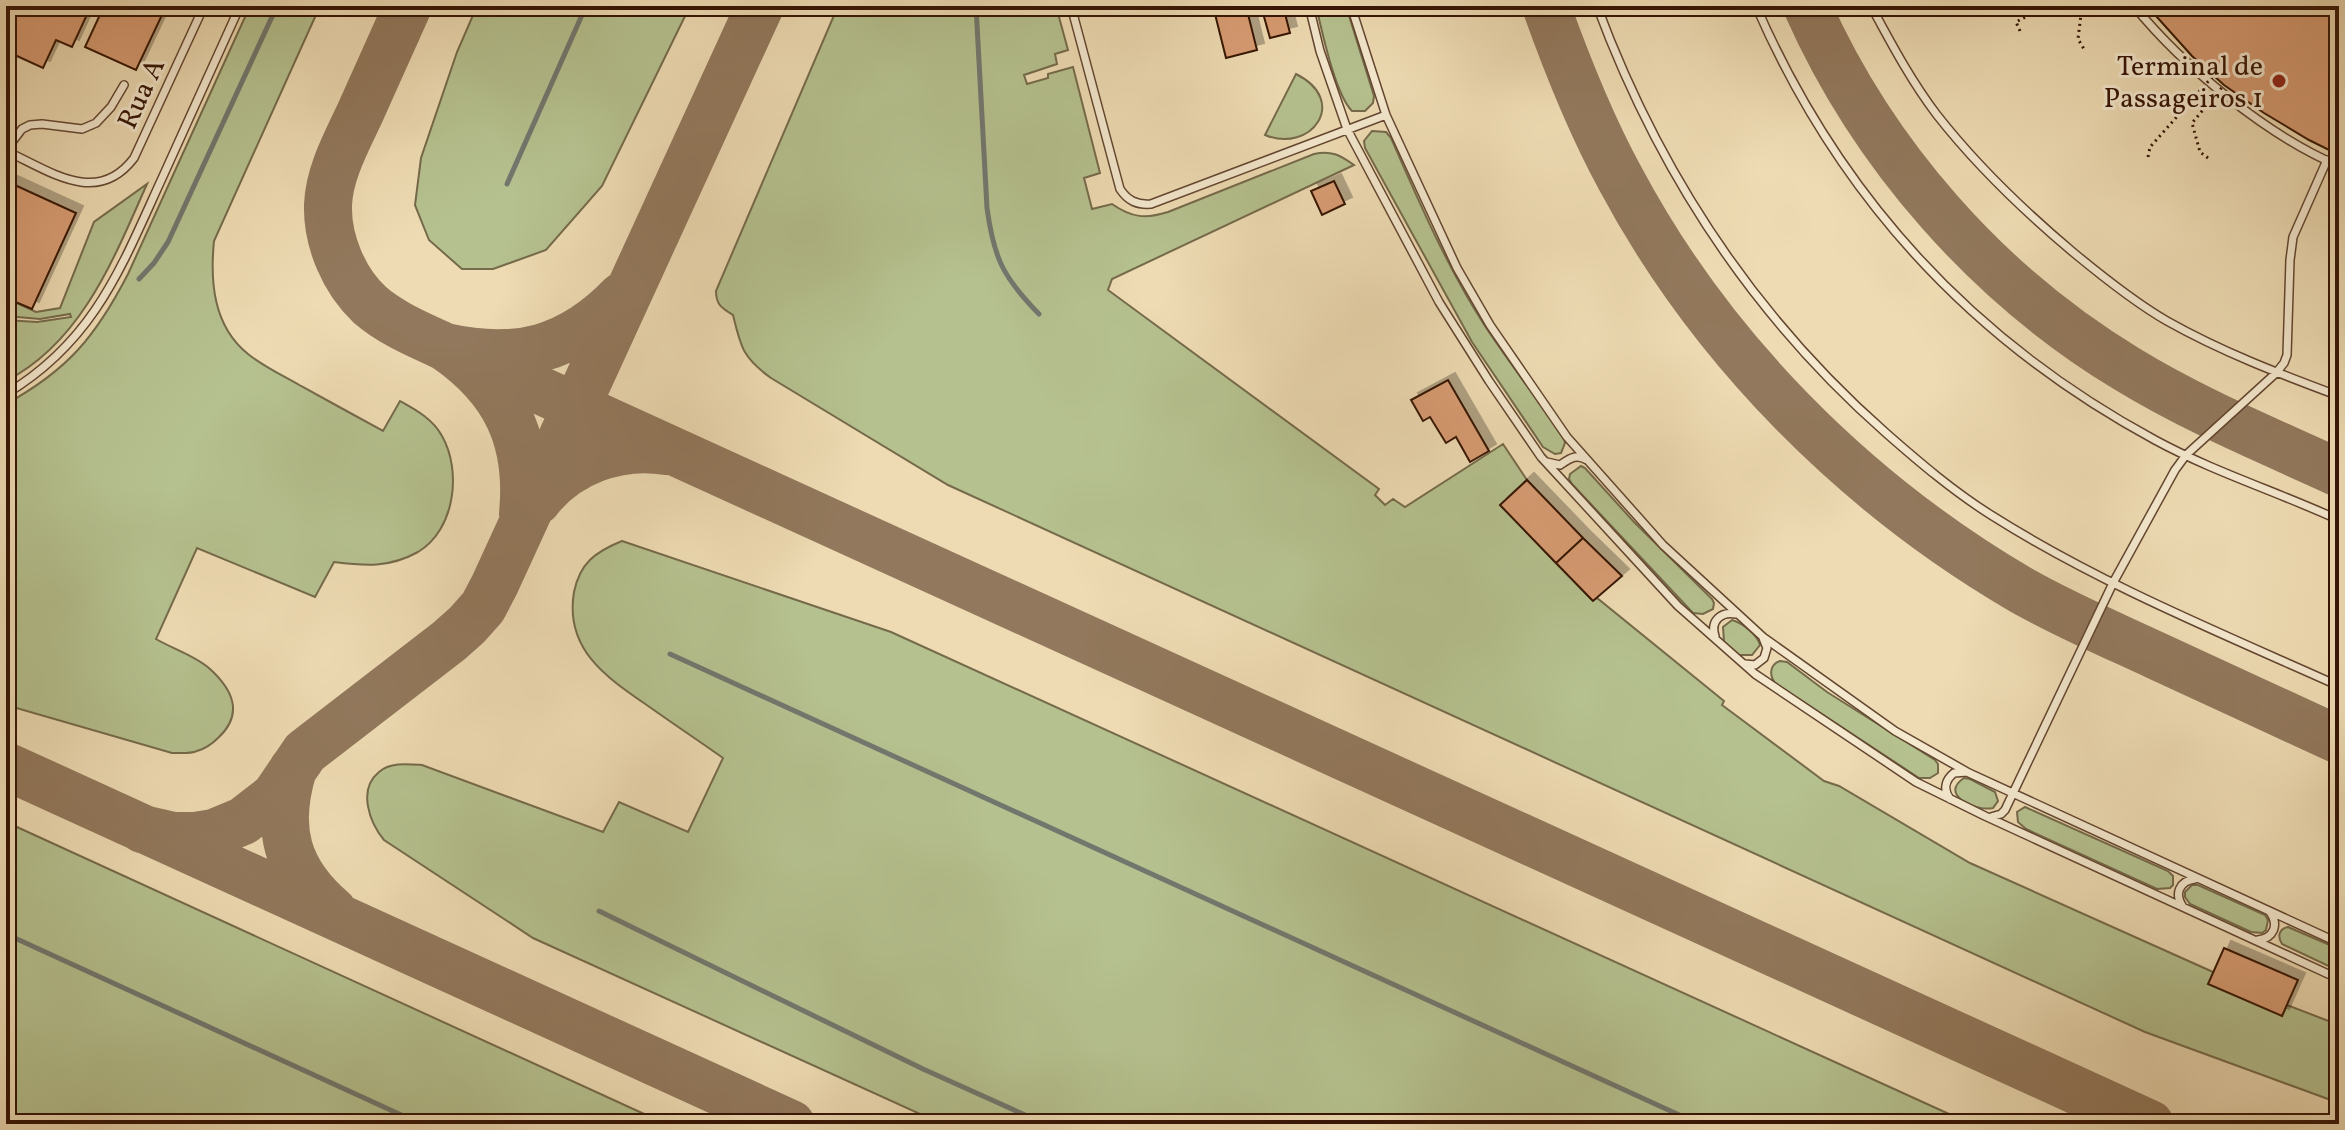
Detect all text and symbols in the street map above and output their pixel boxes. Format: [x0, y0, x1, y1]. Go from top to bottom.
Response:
place label: Terminal de Passageiros 1 [2104, 48, 2263, 119]
street label: Rua A [109, 52, 176, 136]
marker: Terminal de Passageiros 1 [2270, 72, 2288, 90]

